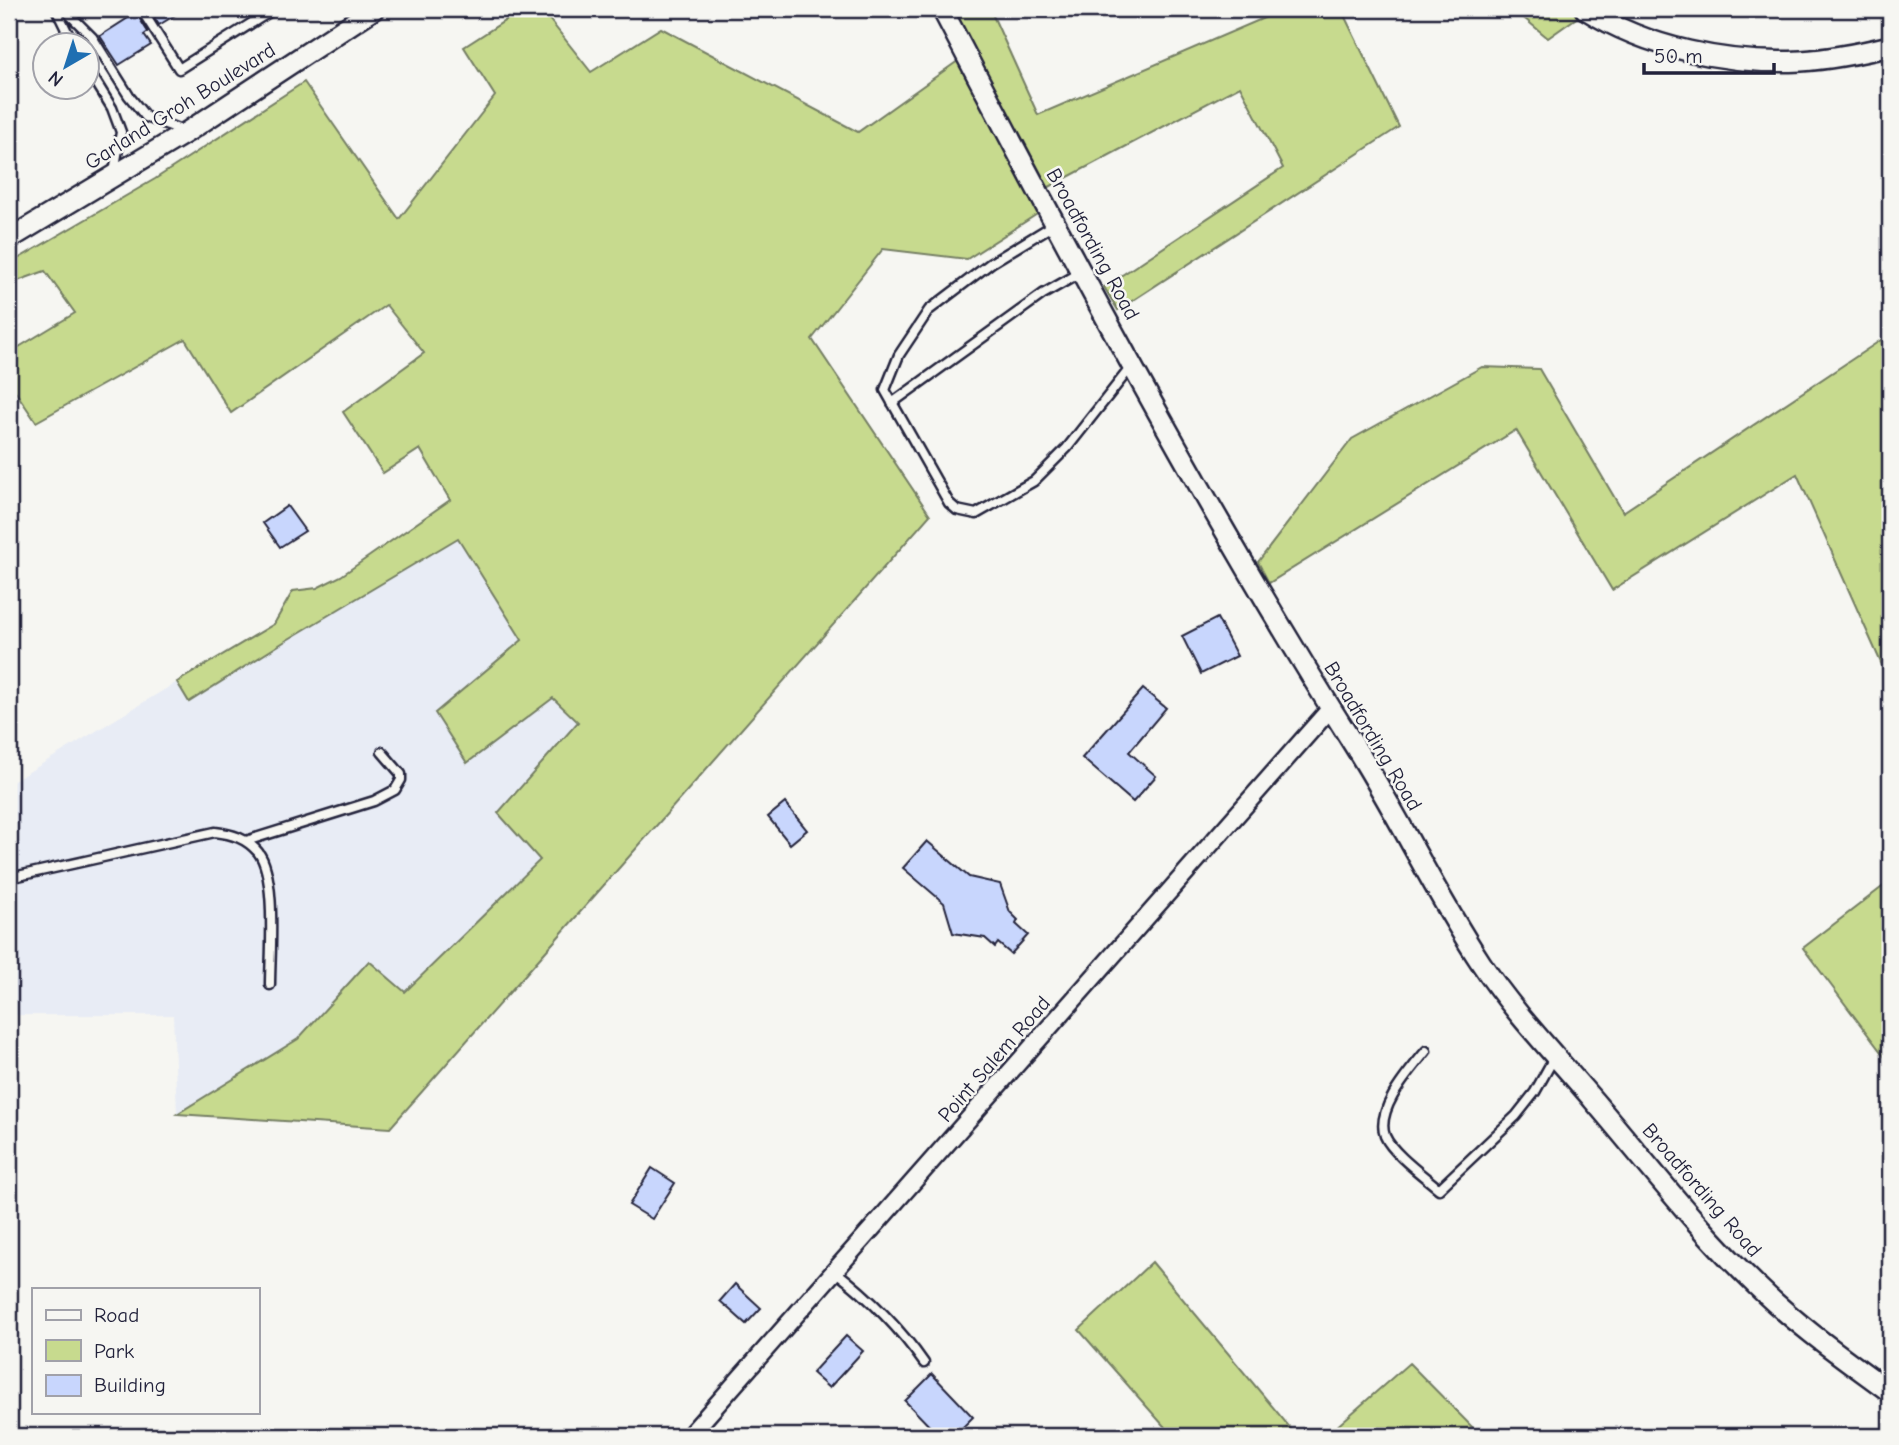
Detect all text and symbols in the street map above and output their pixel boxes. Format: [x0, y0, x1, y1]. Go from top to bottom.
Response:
north arrow [32, 32, 102, 102]
scale bar [1644, 32, 1773, 76]
street label: Garland Groh Boulevard [80, 38, 280, 174]
text: 50 m [1654, 44, 1703, 68]
text: N [44, 66, 68, 91]
street label: Broadfording Road [1041, 164, 1145, 324]
street label: Broadfording Road [1319, 657, 1427, 815]
street label: Point Salem Road [933, 991, 1055, 1127]
street label: Broadfording Road [1637, 1118, 1767, 1262]
legend [32, 1288, 259, 1414]
text: Road [94, 1303, 139, 1327]
text: Park [94, 1339, 134, 1363]
text: Building [94, 1373, 166, 1397]

